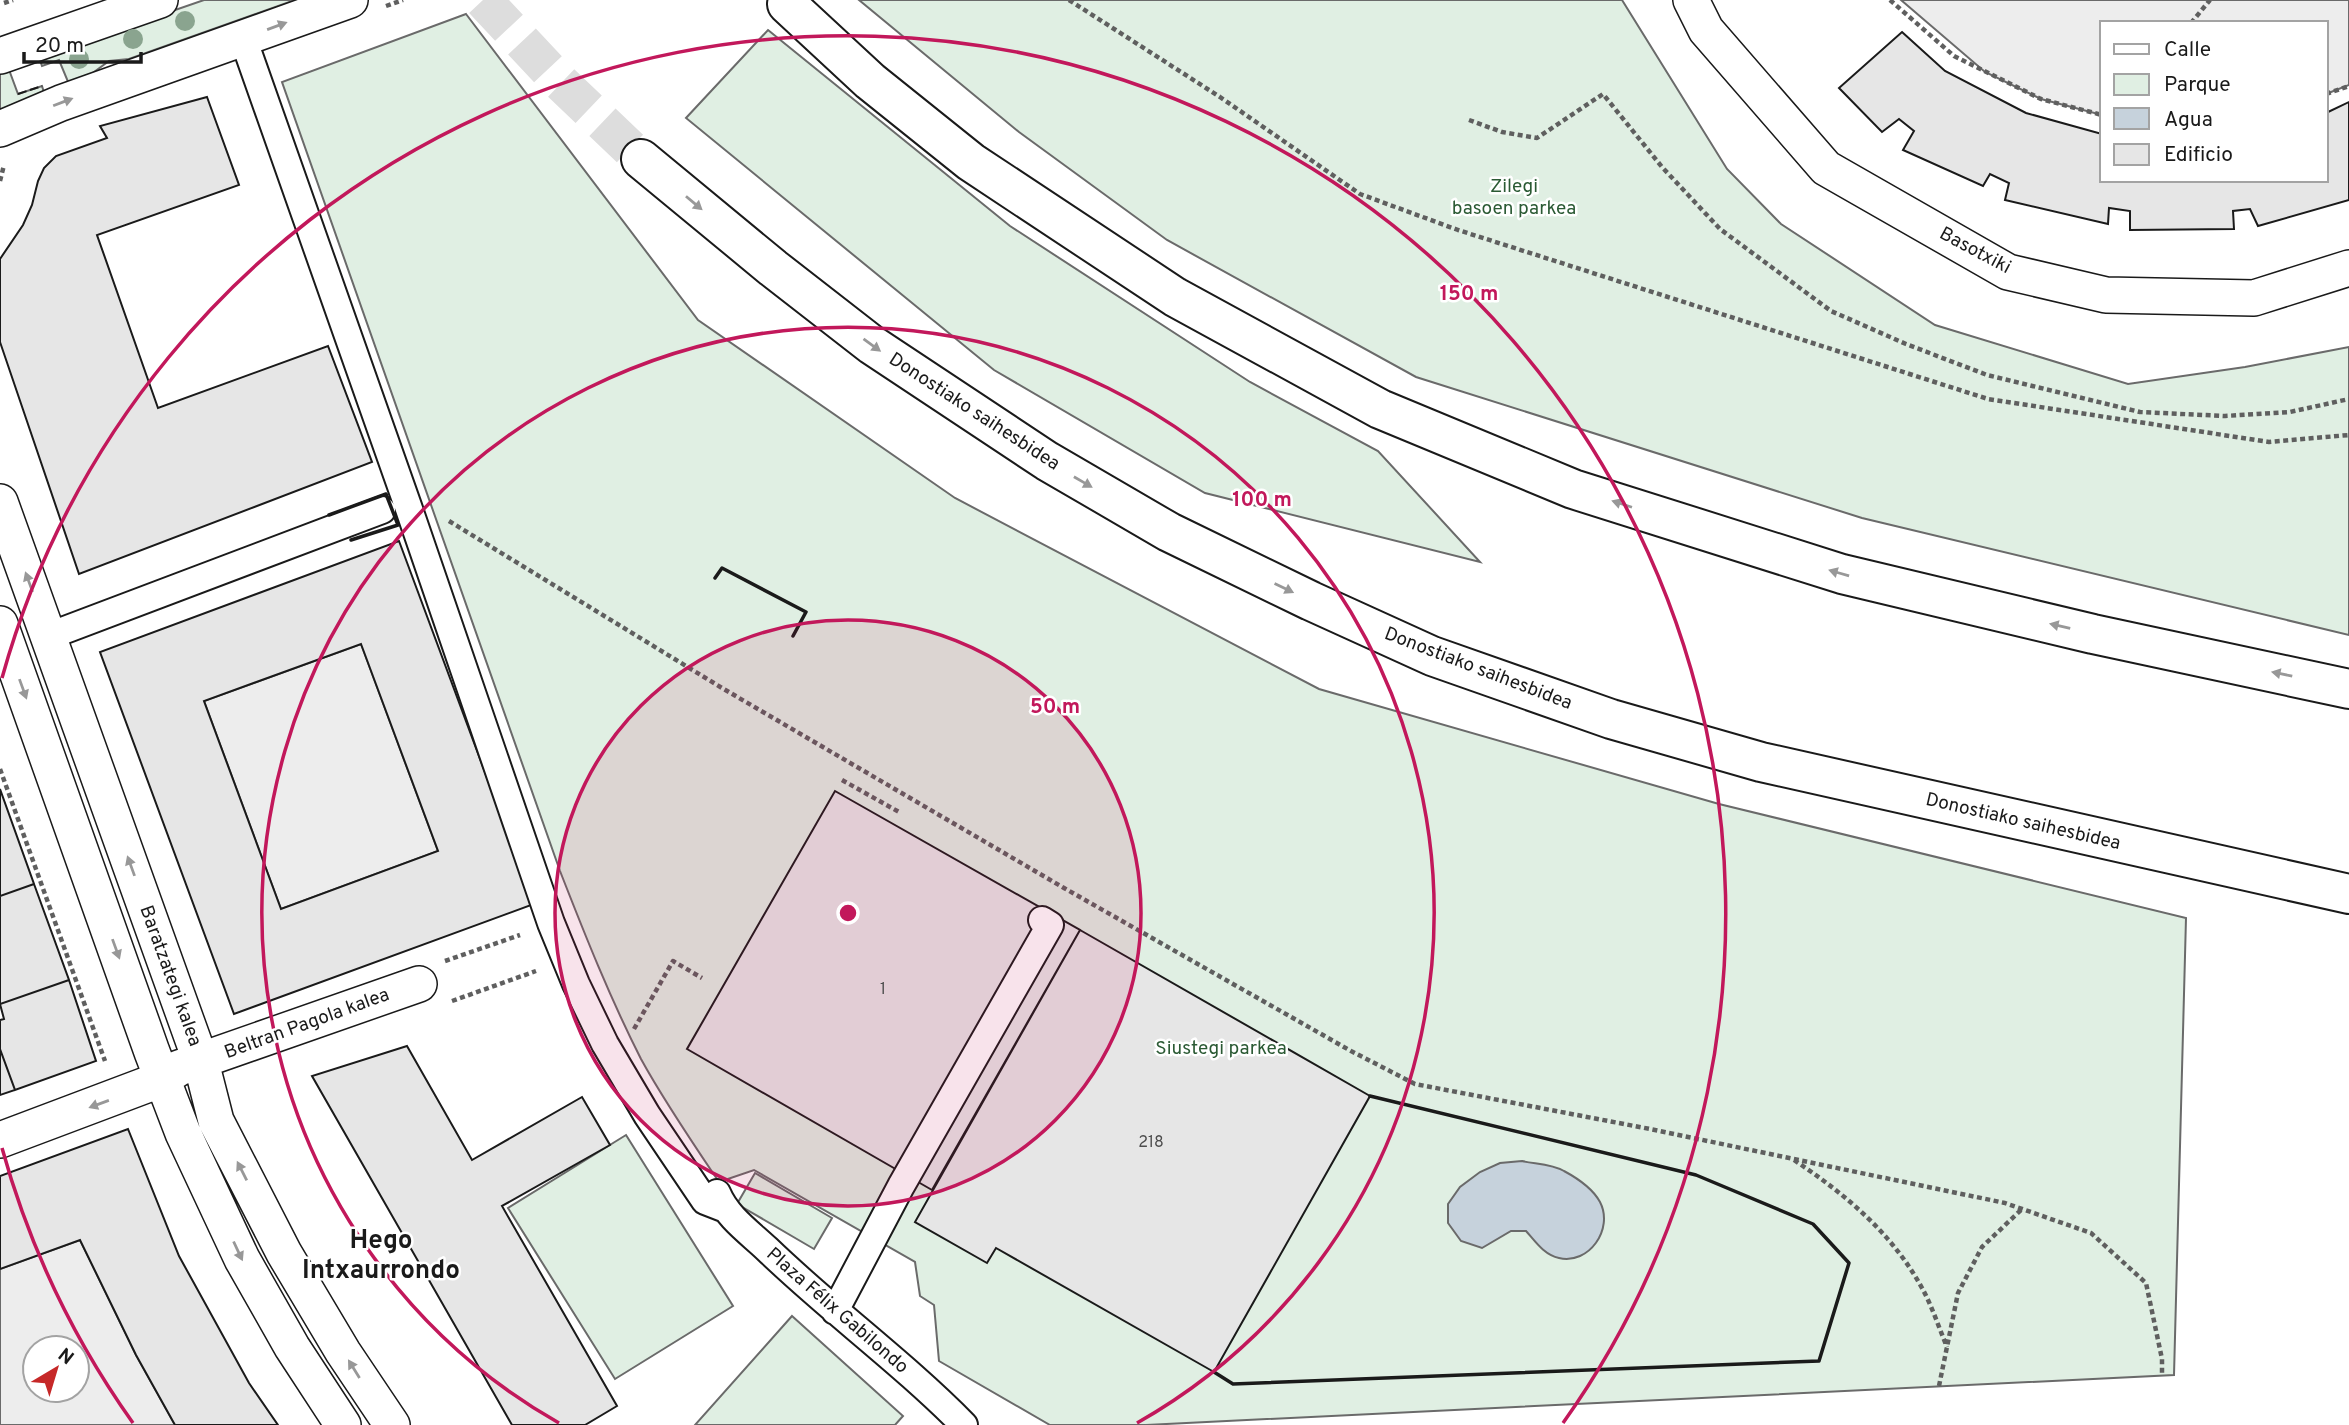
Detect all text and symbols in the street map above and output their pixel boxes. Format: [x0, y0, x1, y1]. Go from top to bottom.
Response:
one-way arrow [267, 20, 288, 31]
scale bar [24, 21, 142, 65]
legend [2100, 21, 2328, 182]
text: 20 m [35, 33, 84, 60]
text: Calle [2164, 37, 2211, 64]
text: Parque [2164, 72, 2231, 99]
one-way arrow [52, 97, 73, 108]
text: Agua [2164, 107, 2213, 134]
text: Edificio [2164, 142, 2233, 169]
park label: Zilegi basoen parkea [1452, 175, 1576, 221]
one-way arrow [685, 195, 702, 210]
street label: Basotxiki [1935, 222, 2015, 280]
text: 150 m [1440, 281, 1498, 308]
one-way arrow [863, 338, 881, 352]
street label: Donostiako saihesbidea [884, 348, 1064, 476]
one-way arrow [1073, 476, 1092, 488]
text: 100 m [1232, 487, 1292, 514]
one-way arrow [1611, 499, 1632, 509]
one-way arrow [1828, 567, 1849, 577]
one-way arrow [23, 572, 34, 593]
one-way arrow [1274, 582, 1294, 593]
one-way arrow [2049, 620, 2071, 631]
street label: Donostiako saihesbidea [1381, 622, 1575, 716]
one-way arrow [2271, 669, 2293, 680]
one-way arrow [18, 678, 29, 699]
text: 50 m [1030, 694, 1080, 721]
street label: Donostiako saihesbidea [1923, 788, 2123, 856]
one-way arrow [125, 855, 136, 876]
centre of rings [836, 901, 860, 925]
street label: Baratzategi kalea [133, 902, 207, 1050]
one-way arrow [110, 939, 121, 960]
house number: 1 [880, 980, 886, 1000]
street label: Beltran Pagola kalea [221, 983, 393, 1065]
park label: Siustegi parkea [1155, 1037, 1287, 1061]
one-way arrow [88, 1098, 109, 1109]
house number: 218 [1138, 1133, 1164, 1153]
one-way arrow [236, 1161, 247, 1181]
district label: Hego Intxaurrondo [302, 1225, 460, 1288]
one-way arrow [232, 1241, 244, 1261]
street label: Plaza Félix Gabilondo [761, 1243, 913, 1379]
north arrow [21, 1334, 91, 1404]
text: N [52, 1344, 78, 1371]
one-way arrow [347, 1359, 360, 1378]

